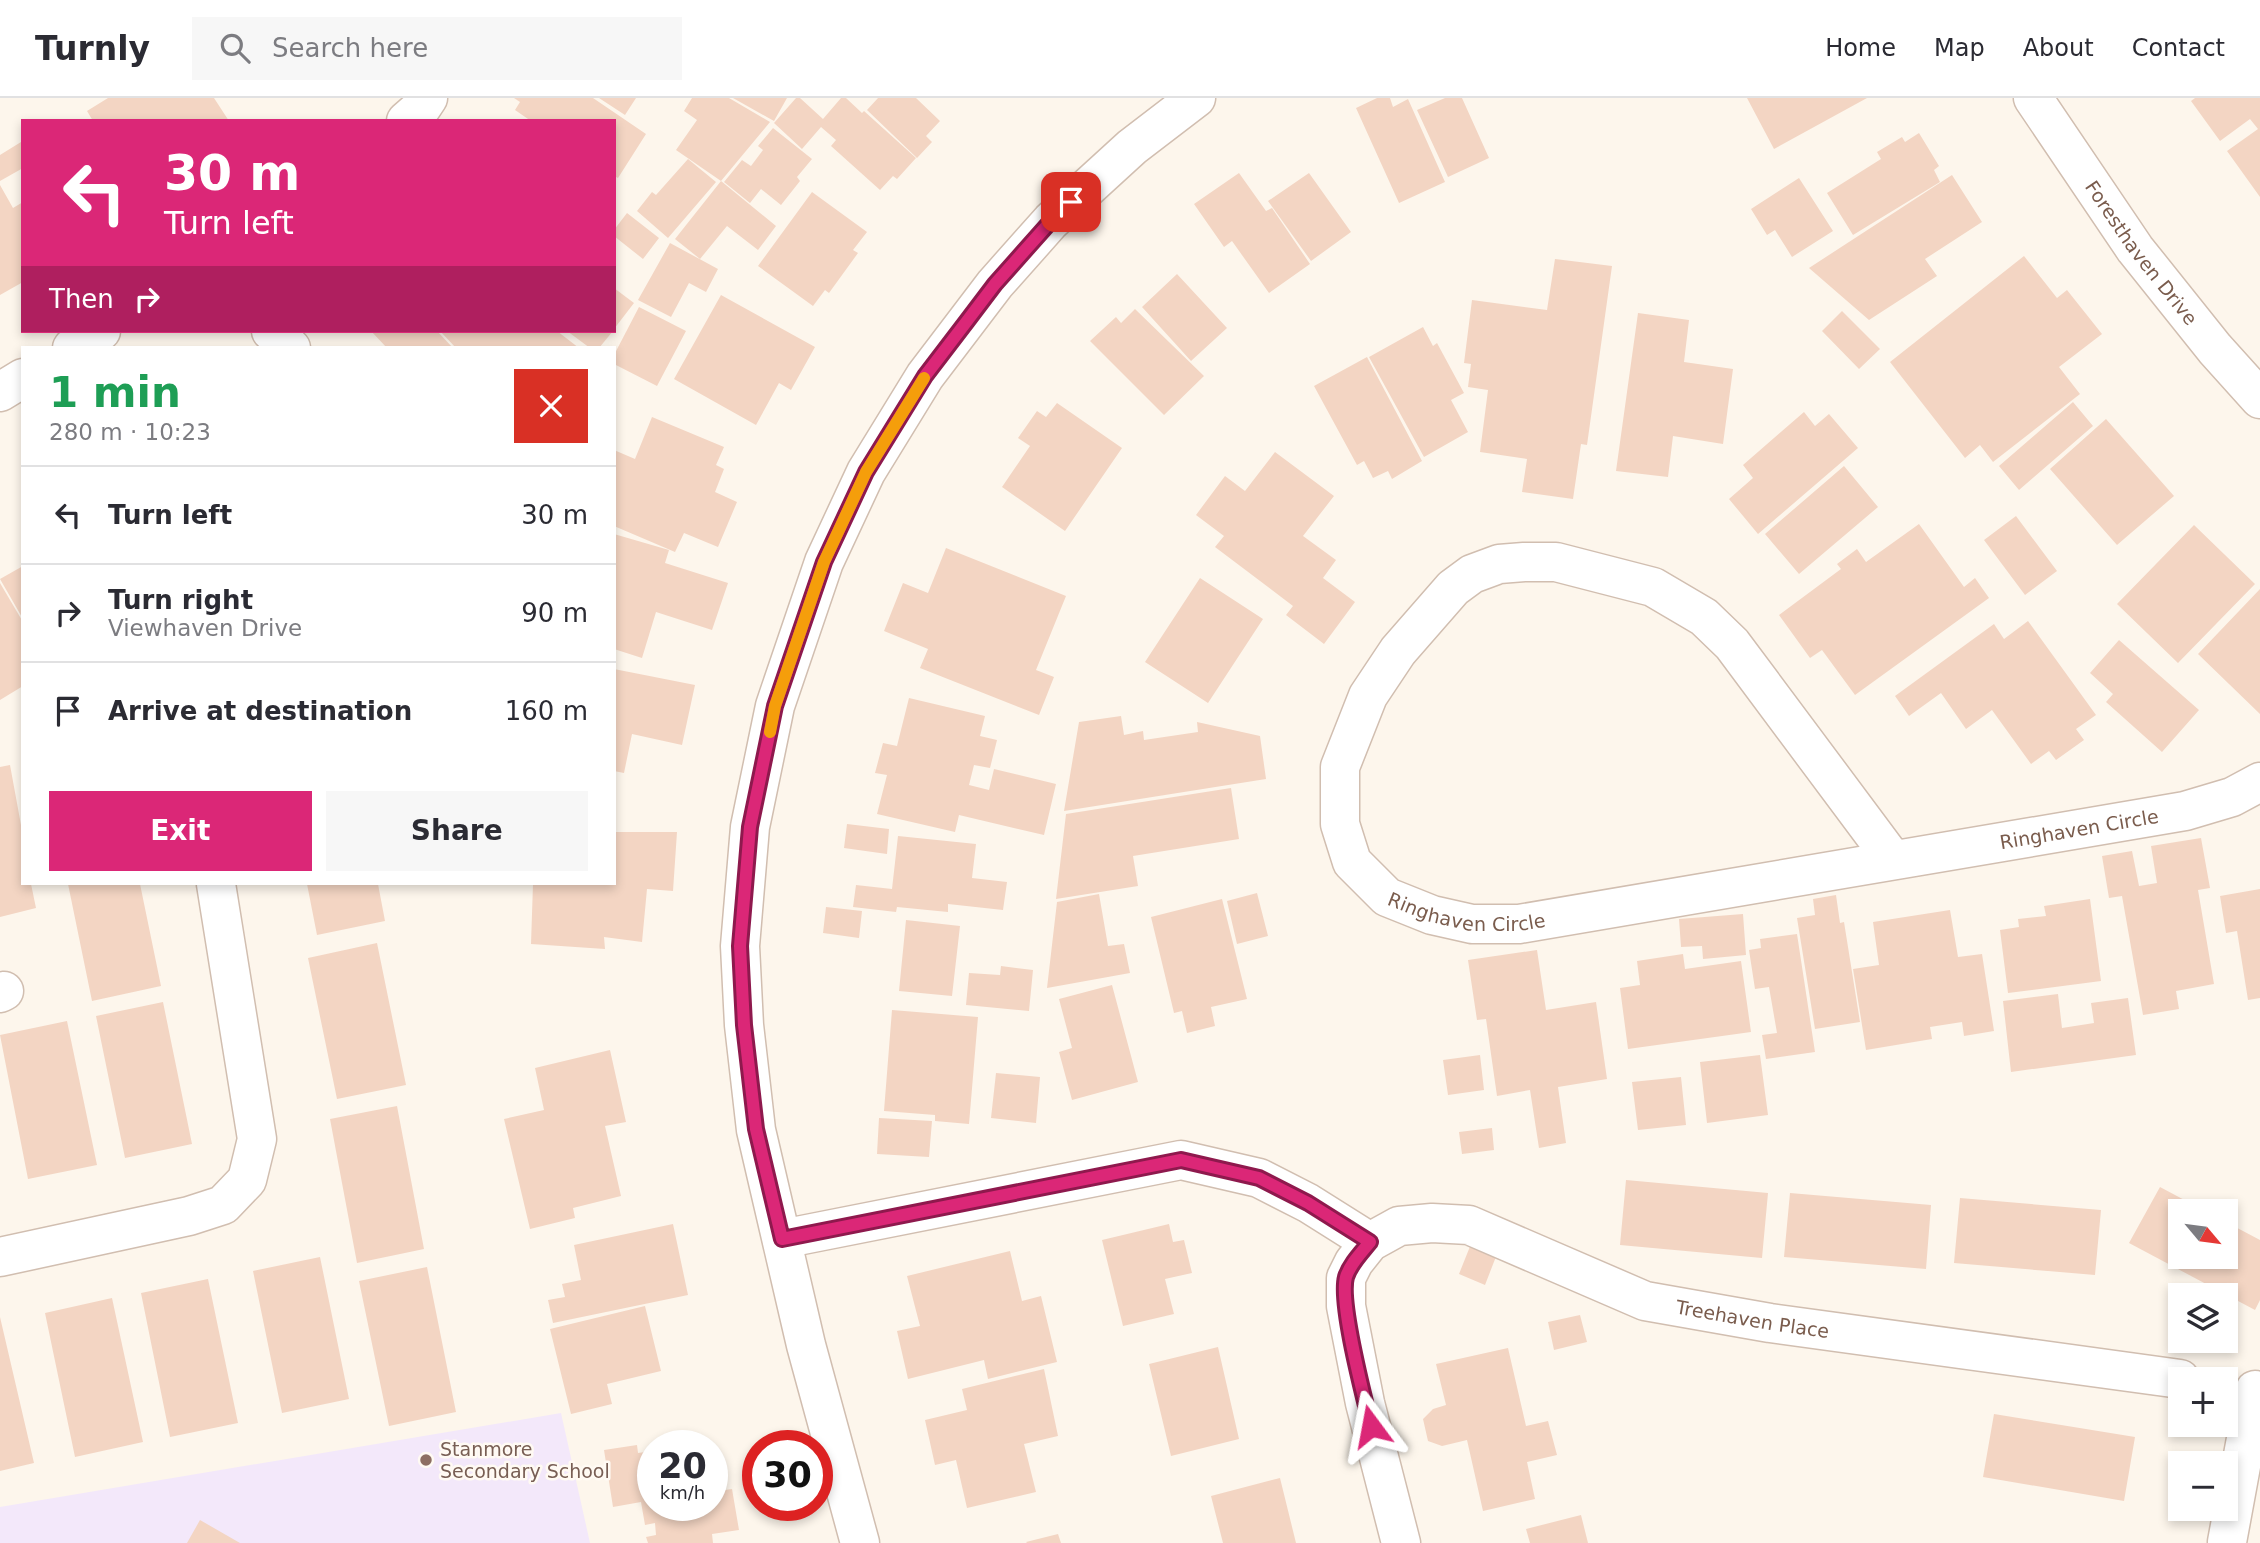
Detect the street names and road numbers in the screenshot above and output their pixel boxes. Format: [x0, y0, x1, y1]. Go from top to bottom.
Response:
street label: Foresthaven Drive [2081, 176, 2202, 329]
street label: Ringhaven Circle [1998, 805, 2160, 853]
street label: Ringhaven Circle [1385, 888, 1547, 935]
street label: Treehaven Place [1673, 1295, 1831, 1342]

